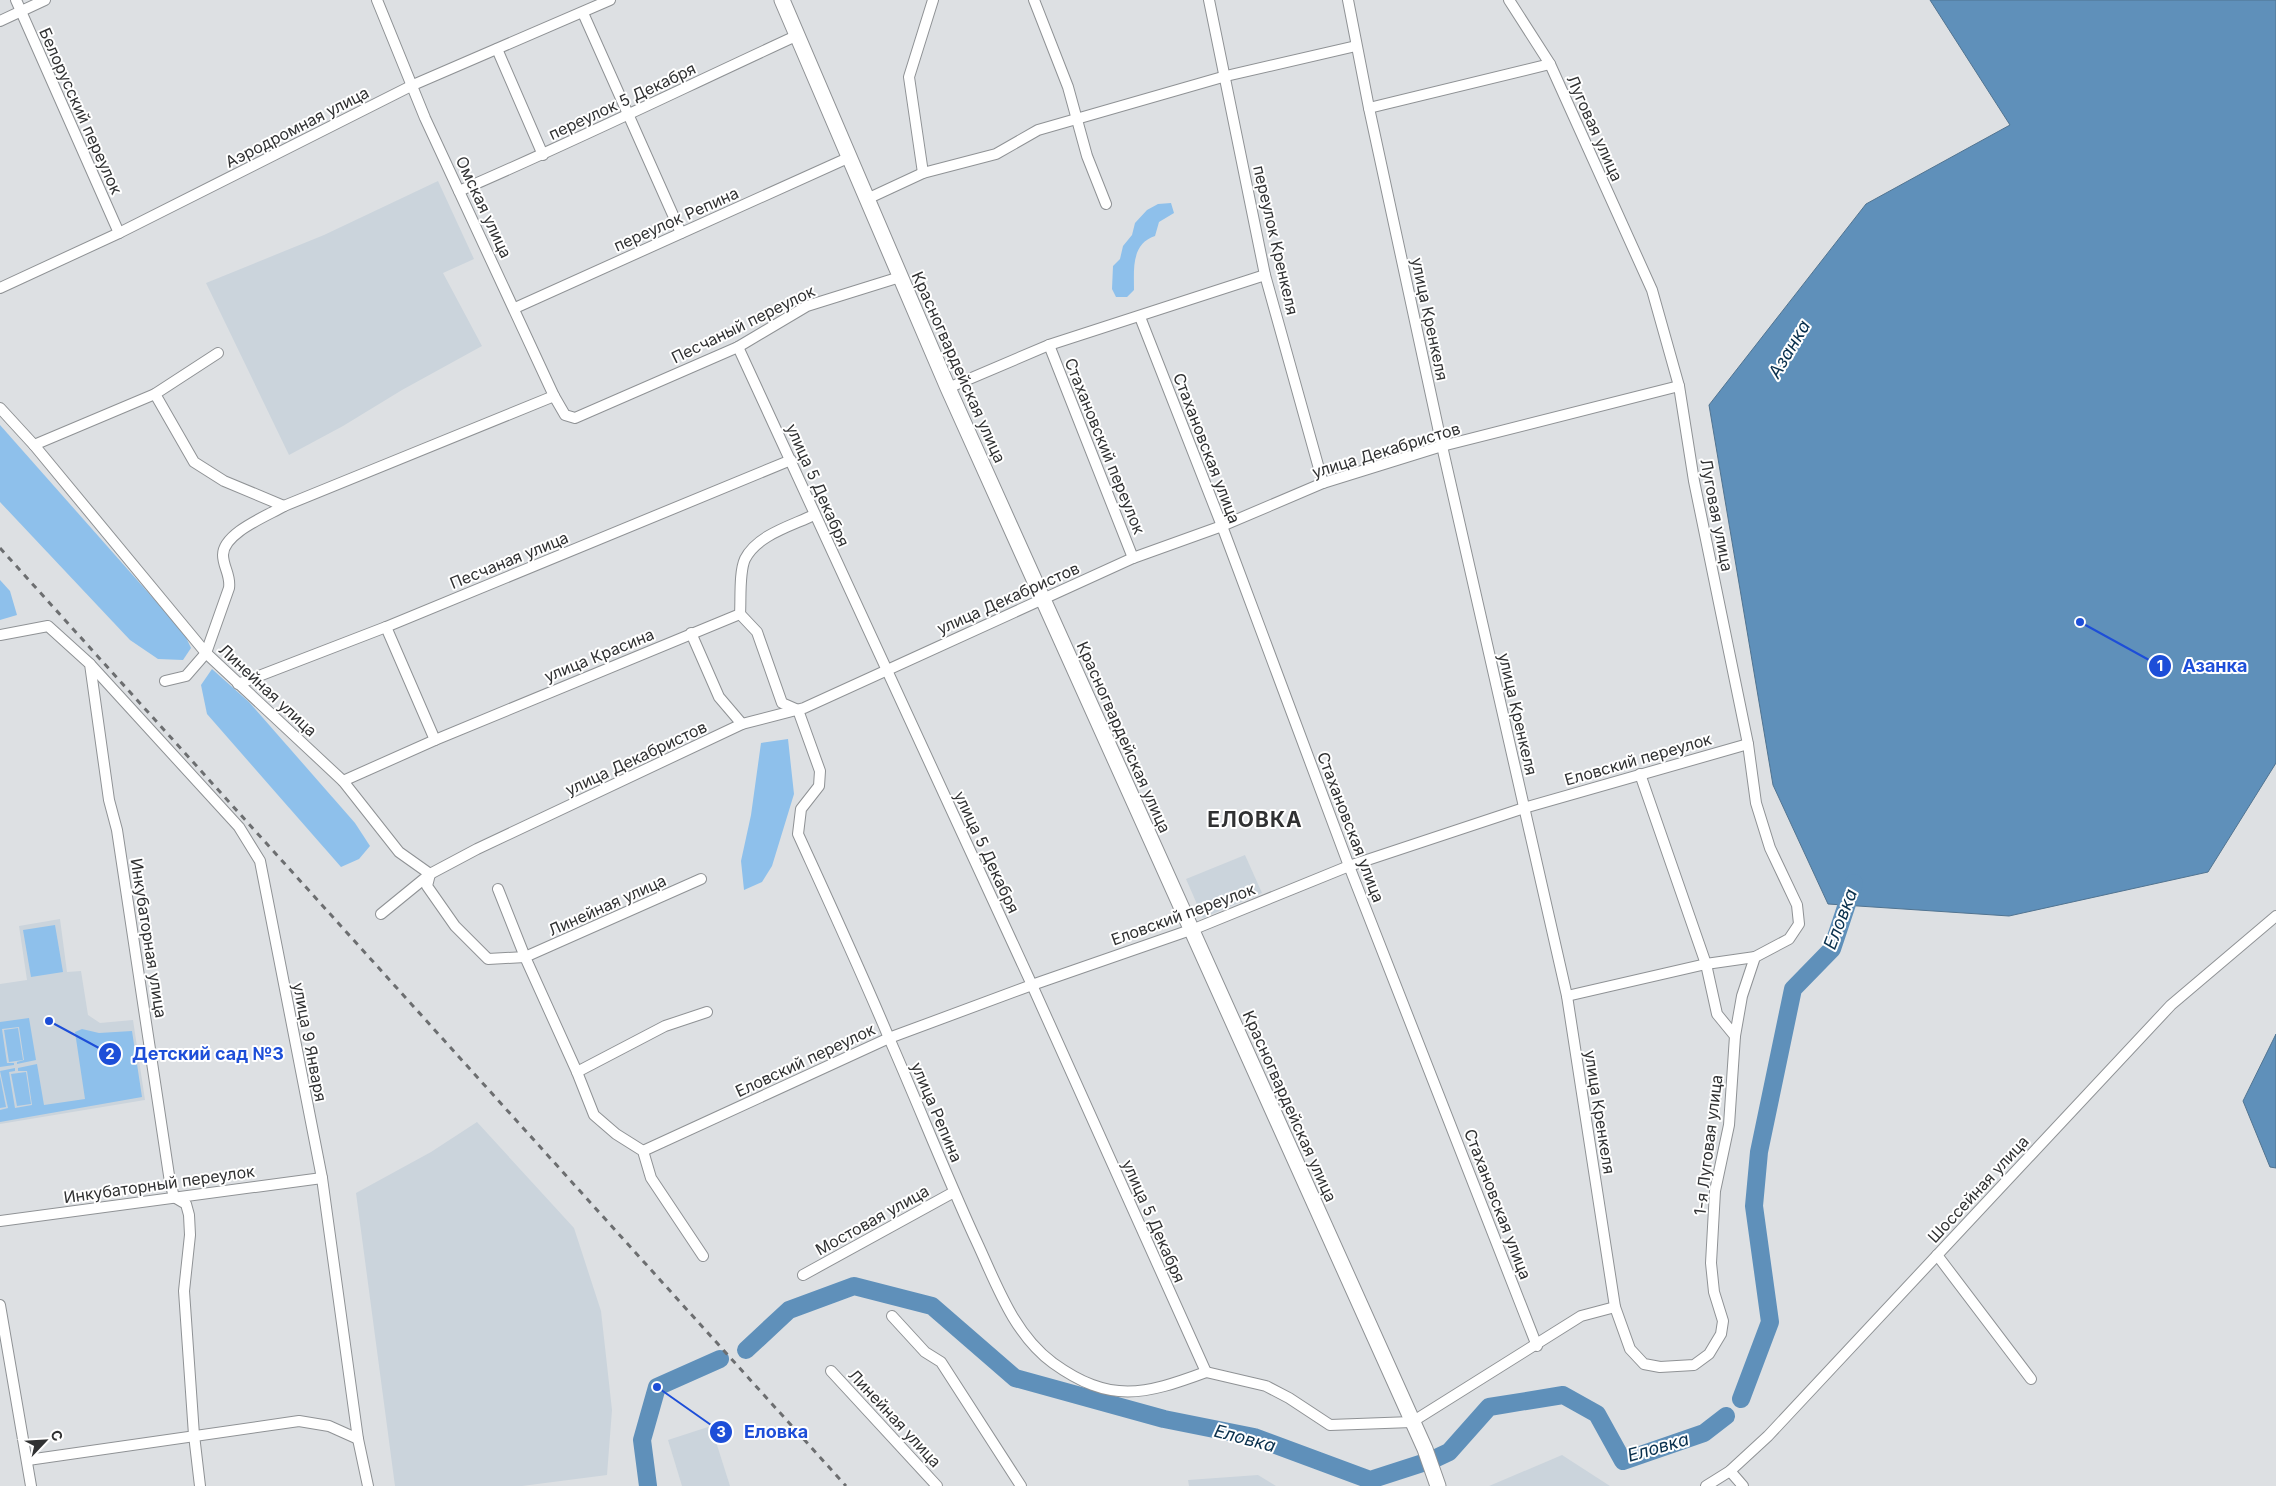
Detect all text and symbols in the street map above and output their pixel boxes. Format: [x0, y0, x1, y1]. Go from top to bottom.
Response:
street label: Белорусский переулок [35, 25, 127, 198]
street label: переулок 5 Декабря [545, 58, 699, 144]
street label: Луговая улица [1563, 72, 1627, 184]
street label: Аэродромная улица [222, 82, 372, 172]
street label: Омская улица [452, 153, 516, 261]
street label: переулок Кренкеля [1249, 163, 1303, 317]
street label: переулок Репина [610, 182, 742, 256]
street label: улица Кренкеля [1407, 256, 1453, 382]
street label: Красногвардейская улица [908, 268, 1010, 466]
street label: Песчаный переулок [668, 280, 818, 367]
water label: Азанка [1763, 316, 1814, 383]
street label: Стахановский переулок [1060, 355, 1150, 537]
street label: Стахановская улица [1169, 370, 1245, 526]
street label: улица Декабристов [1310, 418, 1462, 482]
street label: улица 5 Декабря [782, 420, 854, 550]
street label: Луговая улица [1696, 457, 1738, 573]
street label: Песчаная улица [447, 527, 571, 593]
street label: улица Декабристов [934, 558, 1082, 638]
street label: улица Красина [541, 624, 657, 686]
street label: Красногвардейская улица [1073, 638, 1175, 836]
street label: Линейная улица [215, 639, 321, 741]
callout: Азанка [2148, 649, 2258, 682]
street label: улица Кренкеля [1494, 651, 1542, 777]
text: Азанка [2183, 655, 2247, 676]
text: 1 [2157, 656, 2163, 675]
street label: улица Декабристов [562, 716, 710, 800]
street label: Еловский переулок [1562, 728, 1714, 790]
street label: Стахановская улица [1313, 749, 1389, 905]
street label: улица 5 Декабря [950, 788, 1024, 916]
district label: ЕЛОВКА [1207, 807, 1303, 832]
street label: Инкубаторная улица [126, 857, 172, 1019]
street label: Линейная улица [545, 870, 669, 940]
street label: Еловский переулок [1108, 879, 1258, 949]
water label: Еловка [1819, 886, 1861, 952]
street label: улица 9 Января [289, 981, 331, 1103]
street label: Красногвардейская улица [1239, 1007, 1341, 1205]
street label: Еловский переулок [732, 1019, 878, 1101]
callout: Детский сад №3 [97, 1037, 294, 1070]
text: Детский сад №3 [132, 1043, 284, 1064]
text: 2 [105, 1044, 115, 1063]
street label: улица Кренкеля [1580, 1049, 1620, 1175]
street label: улица Репина [907, 1059, 967, 1165]
street label: 1-я Луговая улица [1689, 1074, 1727, 1216]
street label: Стахановская улица [1460, 1126, 1536, 1282]
street label: Шоссейная улица [1923, 1131, 2033, 1247]
street label: улица 5 Декабря [1118, 1156, 1190, 1286]
street label: Инкубаторный переулок [62, 1161, 256, 1207]
street label: Мостовая улица [812, 1181, 932, 1259]
street label: Линейная улица [844, 1365, 946, 1471]
callout: Еловка [709, 1415, 818, 1448]
north arrow [20, 1416, 70, 1466]
water label: Еловка [1212, 1420, 1278, 1456]
text: Еловка [744, 1421, 808, 1442]
text: 3 [716, 1422, 726, 1441]
text: С [47, 1427, 67, 1444]
water label: Еловка [1625, 1428, 1691, 1466]

